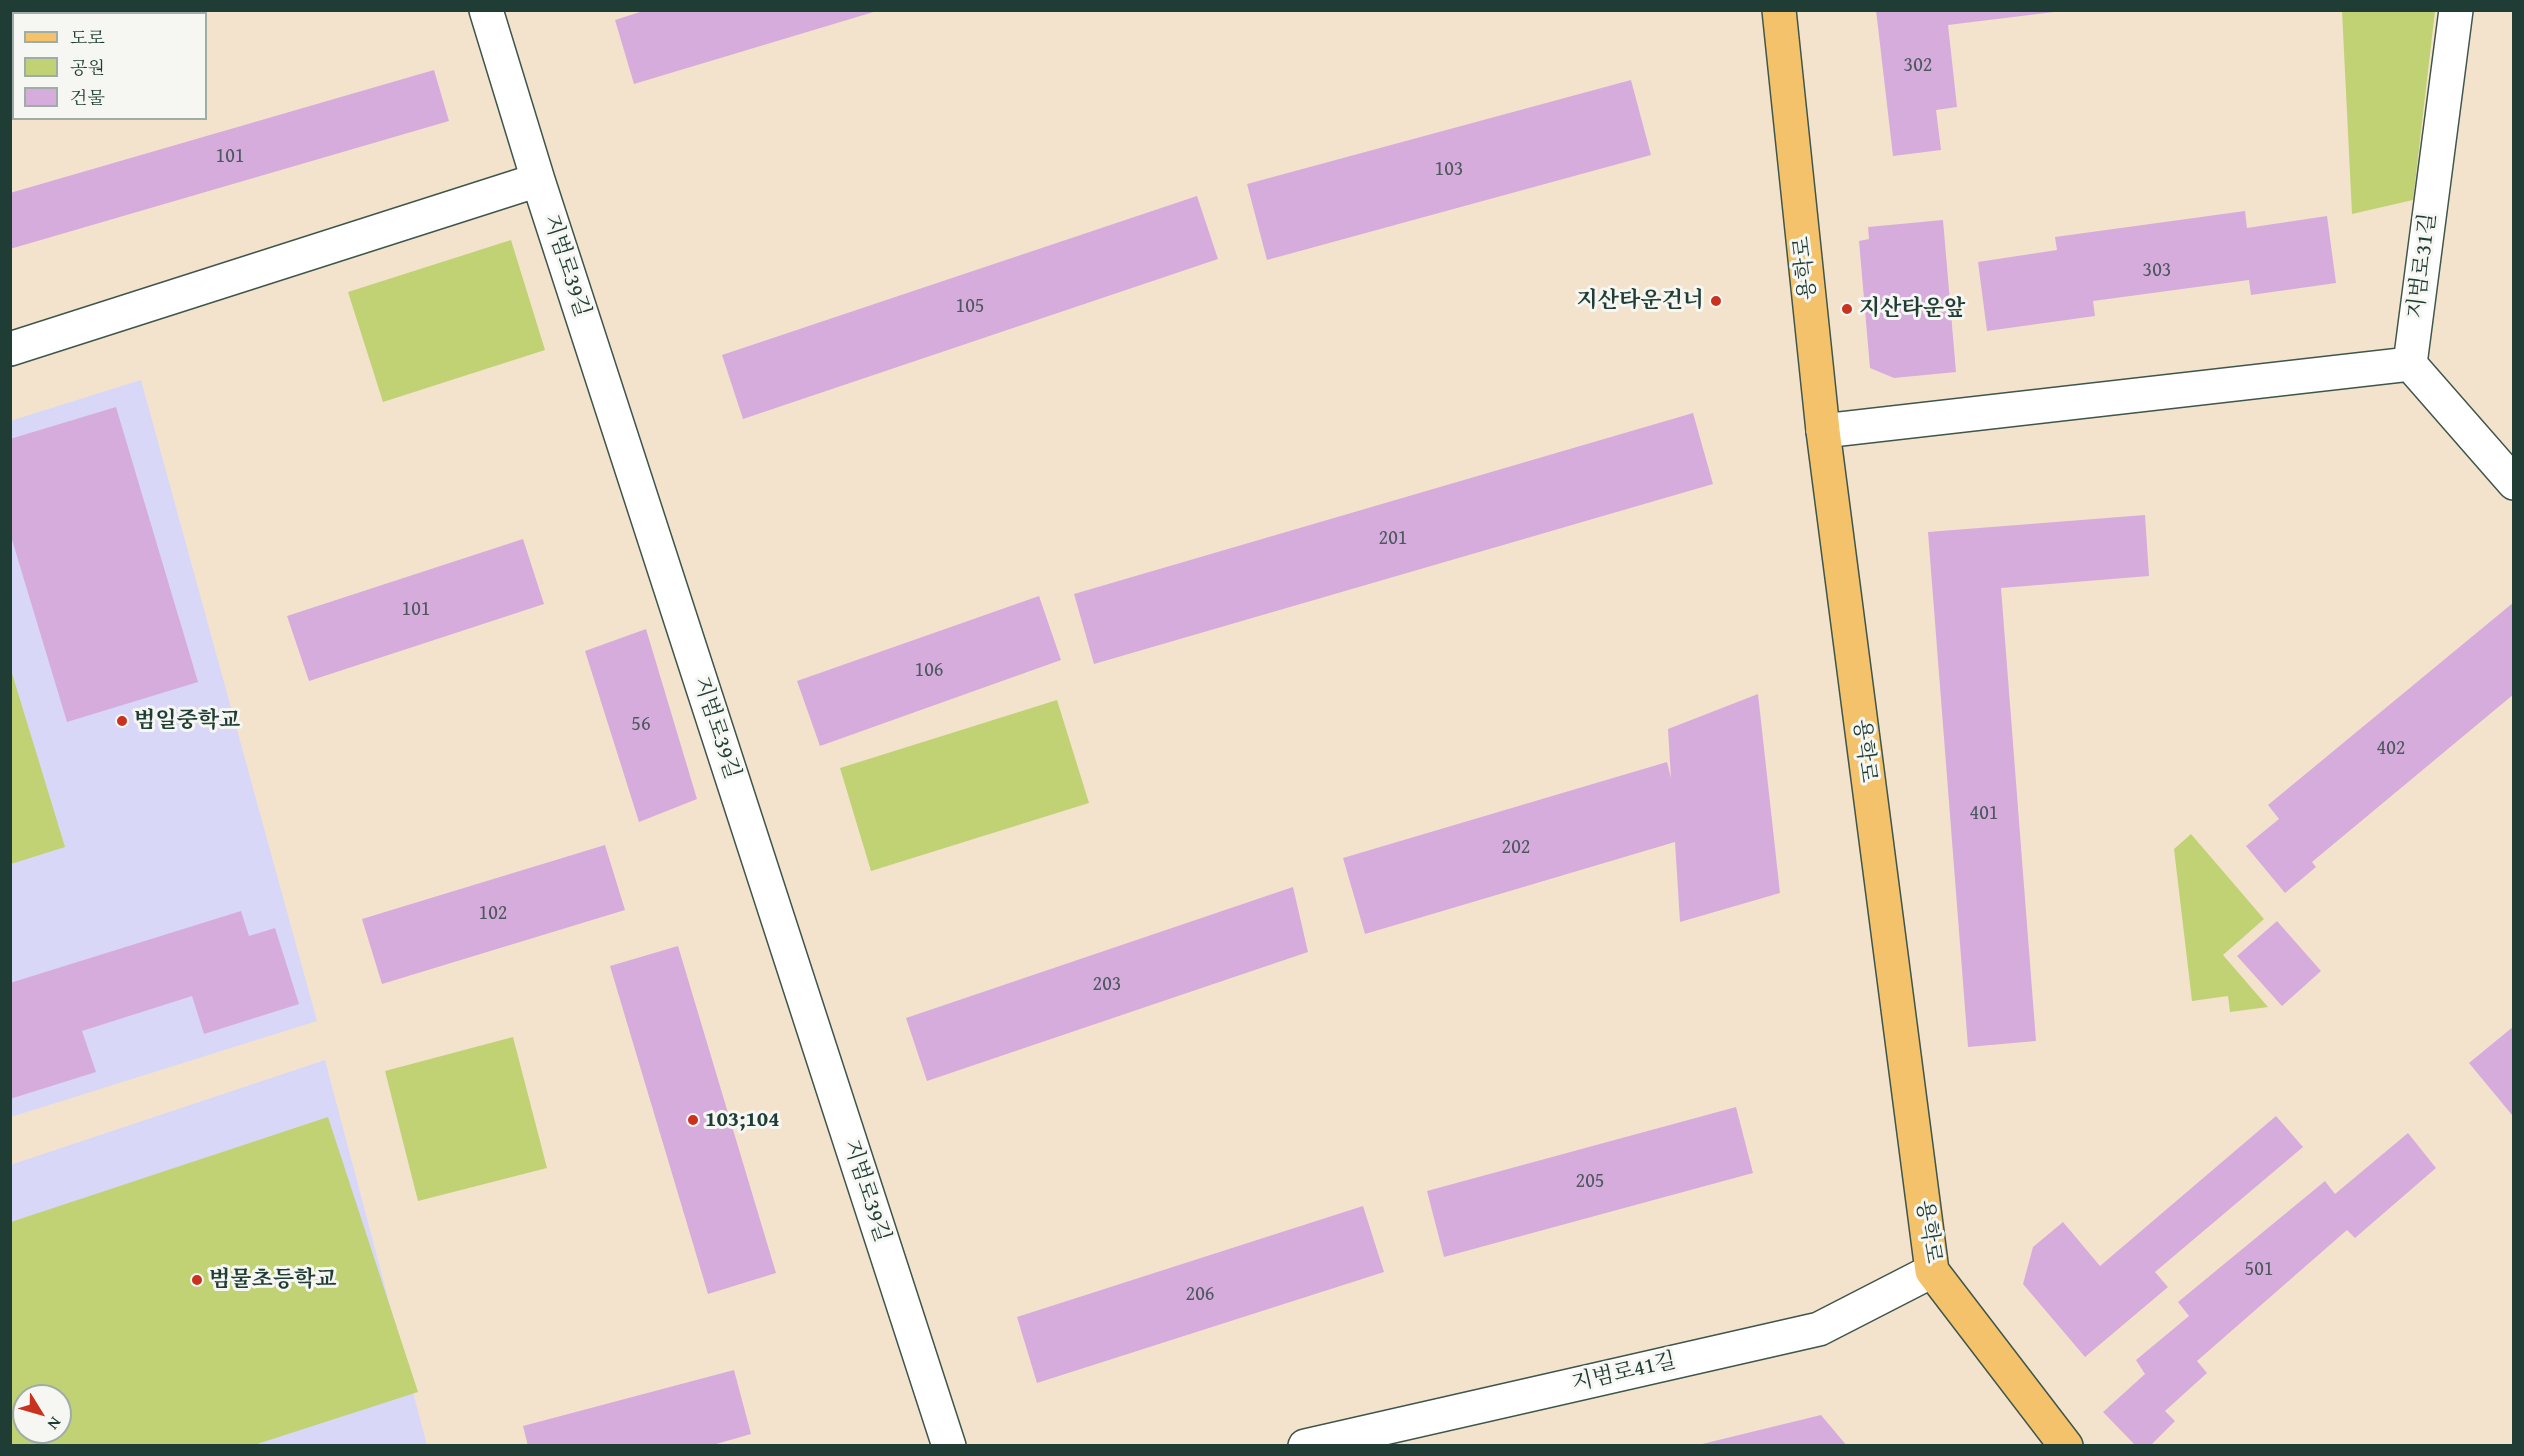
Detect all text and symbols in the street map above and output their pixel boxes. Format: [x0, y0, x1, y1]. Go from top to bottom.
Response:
legend [12, 12, 207, 120]
text: 도로 [70, 24, 105, 51]
text: 공원 [70, 54, 105, 81]
house number: 302 [1904, 54, 1932, 78]
text: 건물 [70, 84, 105, 111]
house number: 101 [216, 145, 244, 169]
house number: 103 [1435, 158, 1463, 182]
street label: 지범로39길 [537, 211, 595, 321]
street label: 지범로31길 [2403, 212, 2443, 320]
street label: 용학로 [1790, 235, 1822, 301]
house number: 303 [2143, 259, 2171, 283]
place label: 지산타운건너 [1576, 288, 1704, 314]
marker: 지산타운건너 [1709, 294, 1723, 308]
house number: 105 [956, 295, 984, 319]
place label: 지산타운앞 [1859, 296, 1965, 322]
marker: 지산타운앞 [1840, 302, 1854, 316]
house number: 201 [1379, 527, 1407, 551]
house number: 101 [402, 598, 430, 622]
house number: 106 [915, 659, 943, 683]
street label: 지범로39길 [687, 673, 745, 783]
place label: 범일중학교 [134, 708, 240, 734]
house number: 56 [631, 713, 651, 737]
marker: 범일중학교 [115, 714, 129, 728]
street label: 용학로 [1847, 718, 1881, 784]
house number: 402 [2377, 737, 2405, 761]
house number: 401 [1970, 802, 1998, 826]
house number: 202 [1502, 836, 1530, 860]
house number: 102 [479, 902, 507, 926]
house number: 203 [1093, 973, 1121, 997]
place label: 103;104 [705, 1107, 780, 1133]
marker: 103;104 [686, 1113, 700, 1127]
street label: 지범로39길 [837, 1136, 895, 1246]
house number: 205 [1576, 1170, 1604, 1194]
street label: 용학로 [1910, 1198, 1946, 1266]
house number: 501 [2245, 1258, 2273, 1282]
place label: 범물초등학교 [209, 1267, 337, 1293]
marker: 범물초등학교 [190, 1273, 204, 1287]
house number: 206 [1186, 1283, 1214, 1307]
street label: 지범로41길 [1569, 1348, 1679, 1398]
north arrow [12, 1384, 72, 1444]
text: N [42, 1412, 68, 1435]

